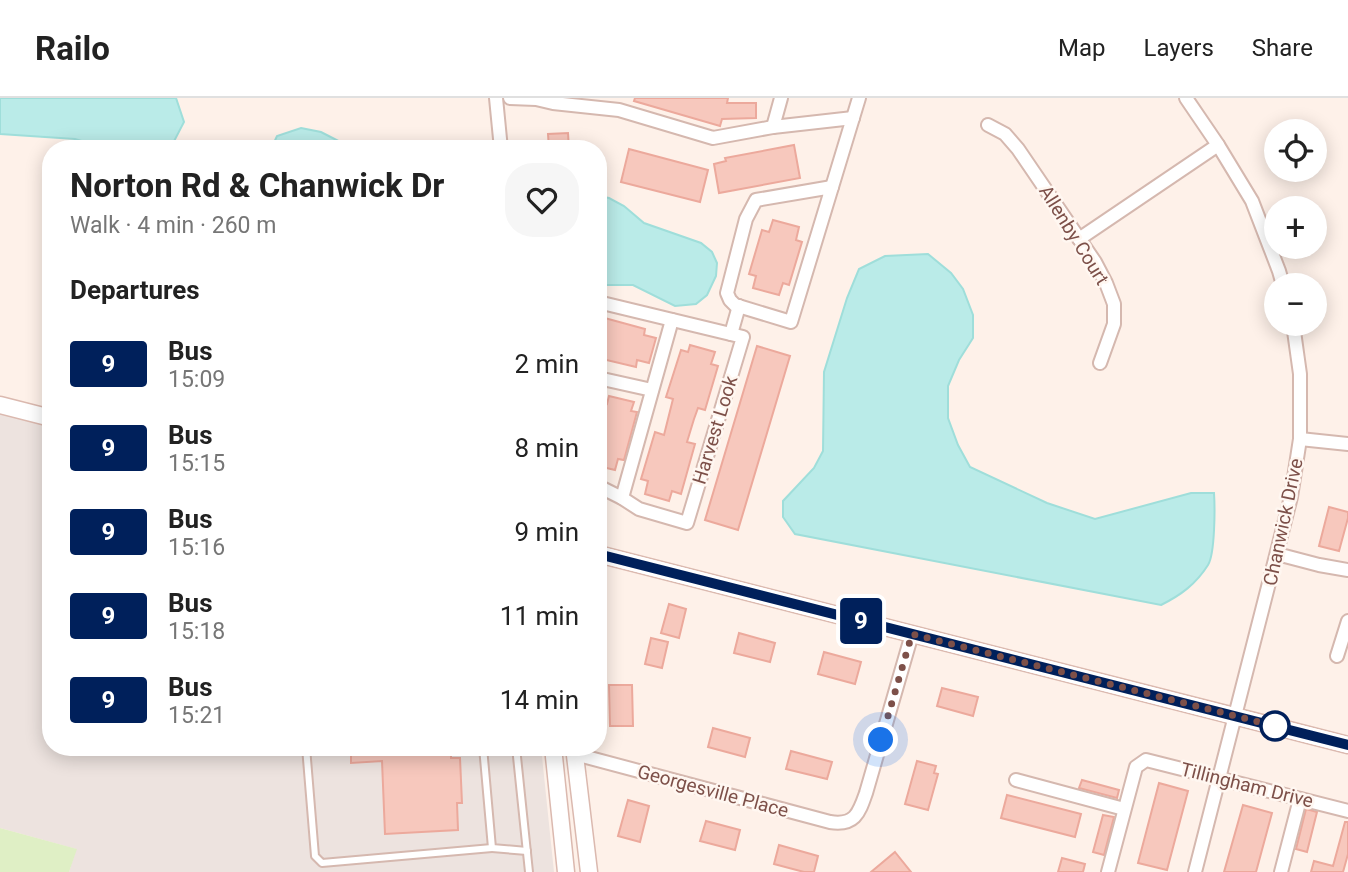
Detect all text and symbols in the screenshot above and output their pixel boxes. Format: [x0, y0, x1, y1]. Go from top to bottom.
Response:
text: Railo [35, 29, 110, 68]
text: Map [1058, 34, 1106, 62]
text: Layers [1144, 34, 1214, 62]
text: Share [1252, 34, 1313, 62]
map controls [1264, 119, 1327, 336]
button: locate [1264, 119, 1327, 182]
button: heart [505, 163, 579, 237]
text: Norton Rd & Chanwick Dr [70, 166, 444, 205]
street label: Allenby Court [1034, 181, 1114, 289]
button: + [1264, 196, 1327, 259]
text: Walk · 4 min · 260 m [70, 212, 276, 239]
button: − [1264, 273, 1327, 336]
text: Departures [70, 275, 200, 305]
text: Bus [168, 336, 213, 366]
text: 2 min [514, 349, 579, 379]
text: 9 [102, 350, 115, 378]
text: 15:09 [168, 366, 225, 393]
street label: Harvest Look [688, 373, 742, 487]
text: Bus [168, 420, 213, 450]
text: 8 min [514, 433, 579, 463]
text: 9 [102, 434, 115, 462]
text: 15:15 [168, 450, 225, 477]
street label: Chanwick Drive [1258, 456, 1308, 588]
text: Bus [168, 504, 213, 534]
text: 9 min [514, 517, 579, 547]
text: 9 [102, 518, 115, 546]
text: 15:16 [168, 534, 225, 561]
text: Bus [168, 588, 213, 618]
line badge: 9 [838, 598, 884, 644]
text: 11 min [500, 601, 579, 631]
text: 9 [102, 602, 115, 630]
text: 9 [854, 607, 868, 635]
text: 15:18 [168, 618, 225, 645]
text: Bus [168, 672, 213, 702]
text: 14 min [500, 685, 579, 715]
text: 9 [102, 686, 115, 714]
text: 15:21 [168, 702, 225, 729]
unlabelled marker [1260, 711, 1290, 741]
your location [863, 722, 898, 757]
street label: Tillingham Drive [1178, 757, 1316, 813]
street label: Georgesville Place [635, 760, 791, 822]

